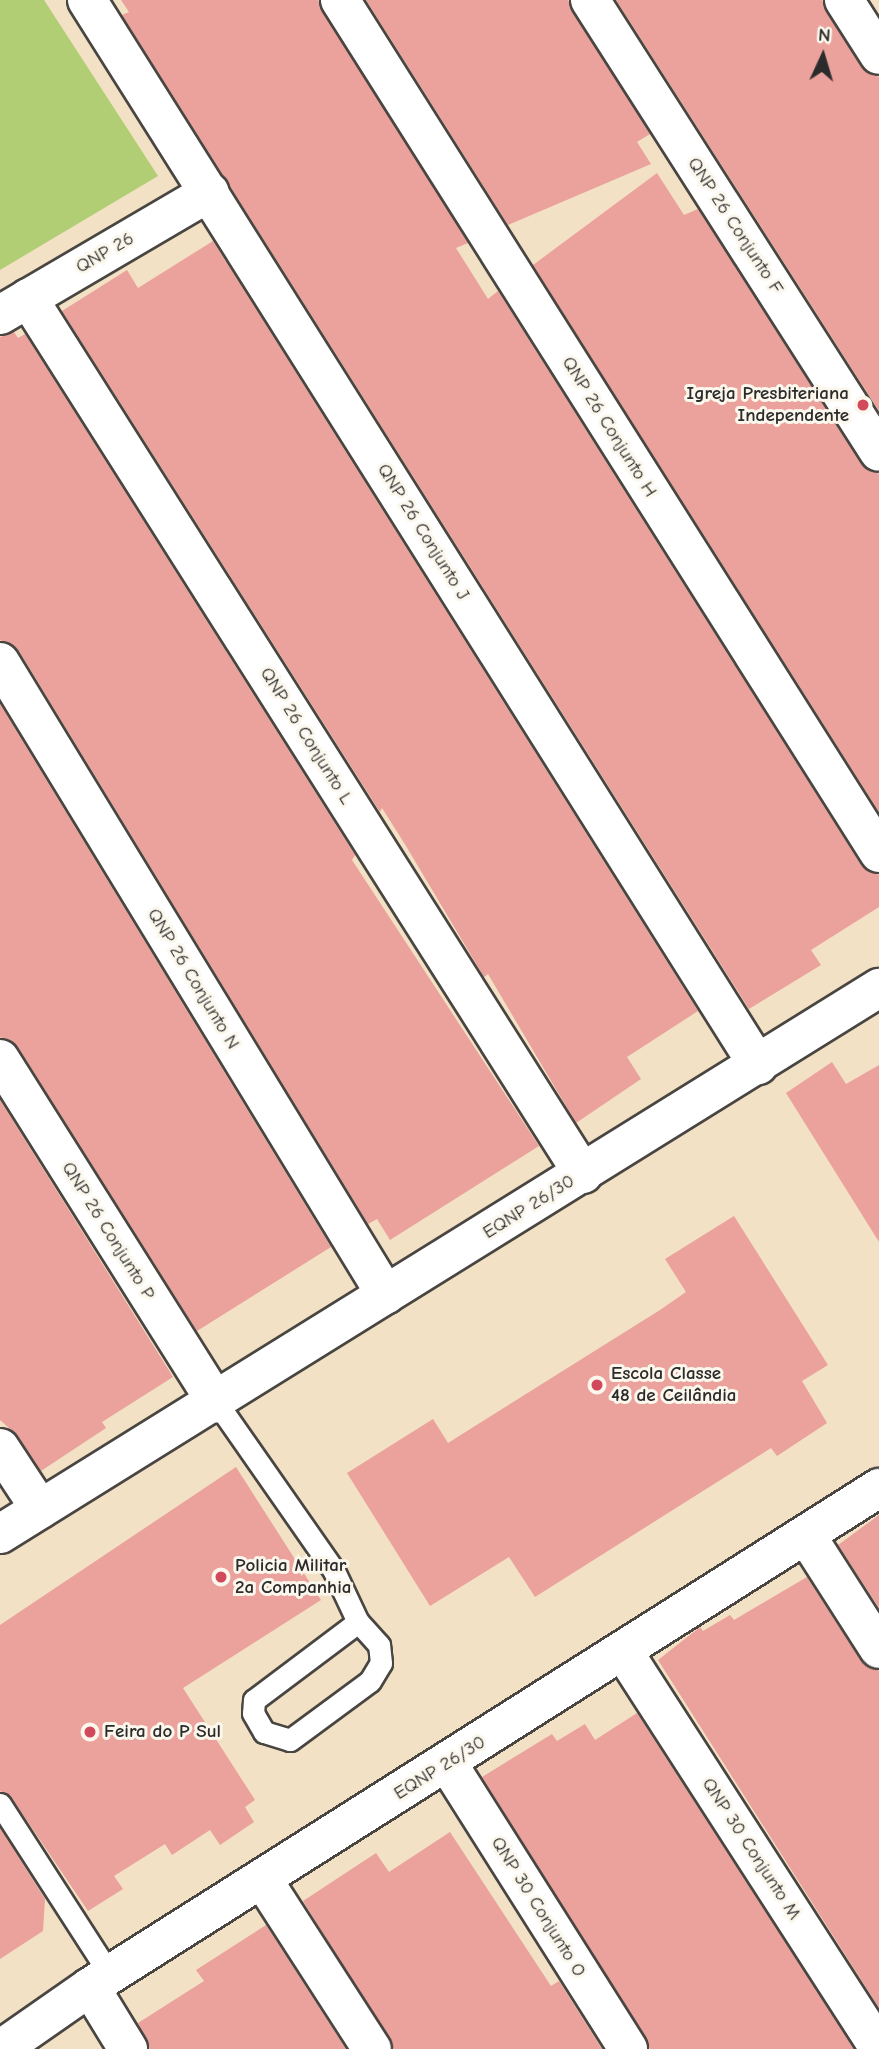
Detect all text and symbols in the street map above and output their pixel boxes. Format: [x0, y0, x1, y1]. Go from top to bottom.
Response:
north arrow [788, 21, 858, 91]
text: N [818, 24, 831, 46]
street label: QNP 26 Conjunto F [682, 153, 788, 299]
street label: QNP 26 [72, 227, 138, 279]
street label: QNP 26 Conjunto H [557, 352, 661, 502]
place label: Igreja Presbiteriana Independente [687, 383, 849, 427]
marker: Igreja Presbiteriana Independente [855, 397, 871, 413]
street label: QNP 26 Conjunto J [372, 460, 474, 604]
street label: QNP 26 Conjunto L [255, 663, 357, 809]
street label: QNP 26 Conjunto N [142, 904, 244, 1054]
street label: QNP 26 Conjunto P [56, 1158, 160, 1304]
street label: EQNP 26/30 [479, 1170, 579, 1244]
place label: Escola Classe 48 de Ceilândia [611, 1363, 736, 1407]
marker: Escola Classe 48 de Ceilândia [589, 1377, 605, 1393]
place label: Policia Militar 2a Companhia [235, 1555, 351, 1599]
marker: Policia Militar 2a Companhia [213, 1569, 229, 1585]
place label: Feira do P Sul [104, 1721, 221, 1743]
marker: Feira do P Sul [82, 1724, 98, 1740]
street label: EQNP 26/30 [390, 1731, 490, 1805]
street label: QNP 30 Conjunto M [697, 1774, 805, 1924]
street label: QNP 30 Conjunto O [486, 1833, 590, 1981]

